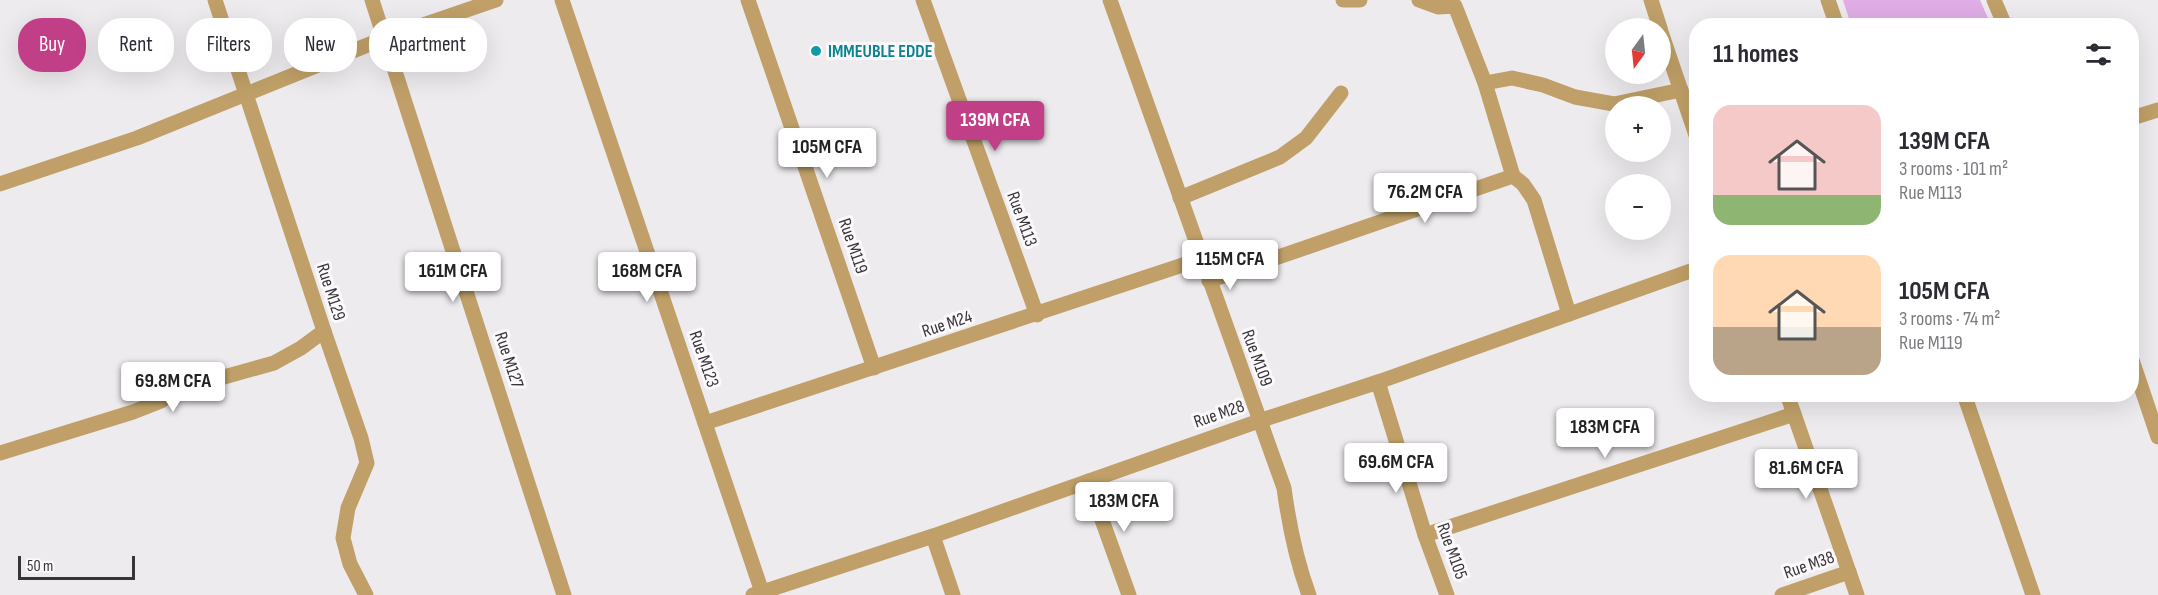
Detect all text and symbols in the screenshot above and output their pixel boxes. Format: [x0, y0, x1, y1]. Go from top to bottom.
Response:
chip: Buy [18, 18, 86, 72]
chip: Rent [98, 18, 174, 72]
chip: Filters [186, 18, 272, 72]
chip: New [284, 18, 357, 72]
chip: Apartment [369, 18, 487, 72]
north arrow [1605, 18, 1671, 84]
map controls [1605, 18, 1671, 240]
icon: filters [2082, 38, 2115, 71]
text: 11 homes [1713, 39, 1799, 70]
place label: IMMEUBLE EDDE [828, 41, 932, 62]
marker: IMMEUBLE EDDE [809, 44, 823, 58]
button: + [1605, 96, 1671, 162]
pin: 139M CFA [933, 101, 1057, 152]
text: 139M CFA [960, 108, 1030, 132]
text: 139M CFA [1899, 126, 1990, 157]
pin: 105M CFA [765, 128, 889, 179]
icon: home [1761, 129, 1833, 201]
text: 105M CFA [792, 135, 862, 159]
text: 3 rooms · 101 m² [1899, 157, 2008, 181]
pin: 76.2M CFA [1356, 173, 1494, 224]
button: − [1605, 174, 1671, 240]
text: 76.2M CFA [1388, 180, 1462, 204]
text: Rue M113 [1899, 181, 1962, 205]
street label: Rue M113 [1002, 189, 1042, 249]
street label: Rue M119 [834, 216, 872, 276]
pin: 115M CFA [1168, 240, 1292, 291]
text: 115M CFA [1196, 247, 1264, 271]
pin: 161M CFA [391, 252, 515, 303]
pin: 168M CFA [585, 252, 709, 303]
text: 161M CFA [419, 259, 487, 283]
text: 168M CFA [612, 259, 682, 283]
street label: Rue M129 [312, 261, 350, 323]
text: 105M CFA [1899, 276, 1989, 307]
icon: home [1761, 279, 1833, 351]
street label: Rue M24 [919, 306, 975, 342]
text: 3 rooms · 74 m² [1899, 307, 2001, 331]
street label: Rue M109 [1237, 327, 1277, 389]
street label: Rue M123 [685, 328, 723, 390]
street label: Rue M127 [490, 329, 528, 391]
text: Rue M119 [1899, 331, 1963, 355]
pin: 69.8M CFA [104, 362, 242, 413]
text: 69.8M CFA [135, 369, 211, 393]
street label: Rue M28 [1191, 396, 1247, 432]
pin: 183M CFA [1543, 408, 1667, 459]
text: 183M CFA [1570, 415, 1640, 439]
pin: 69.6M CFA [1327, 443, 1465, 494]
pin: 81.6M CFA [1737, 449, 1875, 500]
text: 69.6M CFA [1358, 450, 1434, 474]
text: 81.6M CFA [1769, 456, 1843, 480]
pin: 183M CFA [1062, 482, 1186, 533]
text: 183M CFA [1089, 489, 1159, 513]
street label: Rue M105 [1432, 520, 1472, 582]
street label: Rue M38 [1781, 547, 1837, 583]
scale bar [18, 553, 135, 580]
text: 50 m [27, 557, 53, 576]

